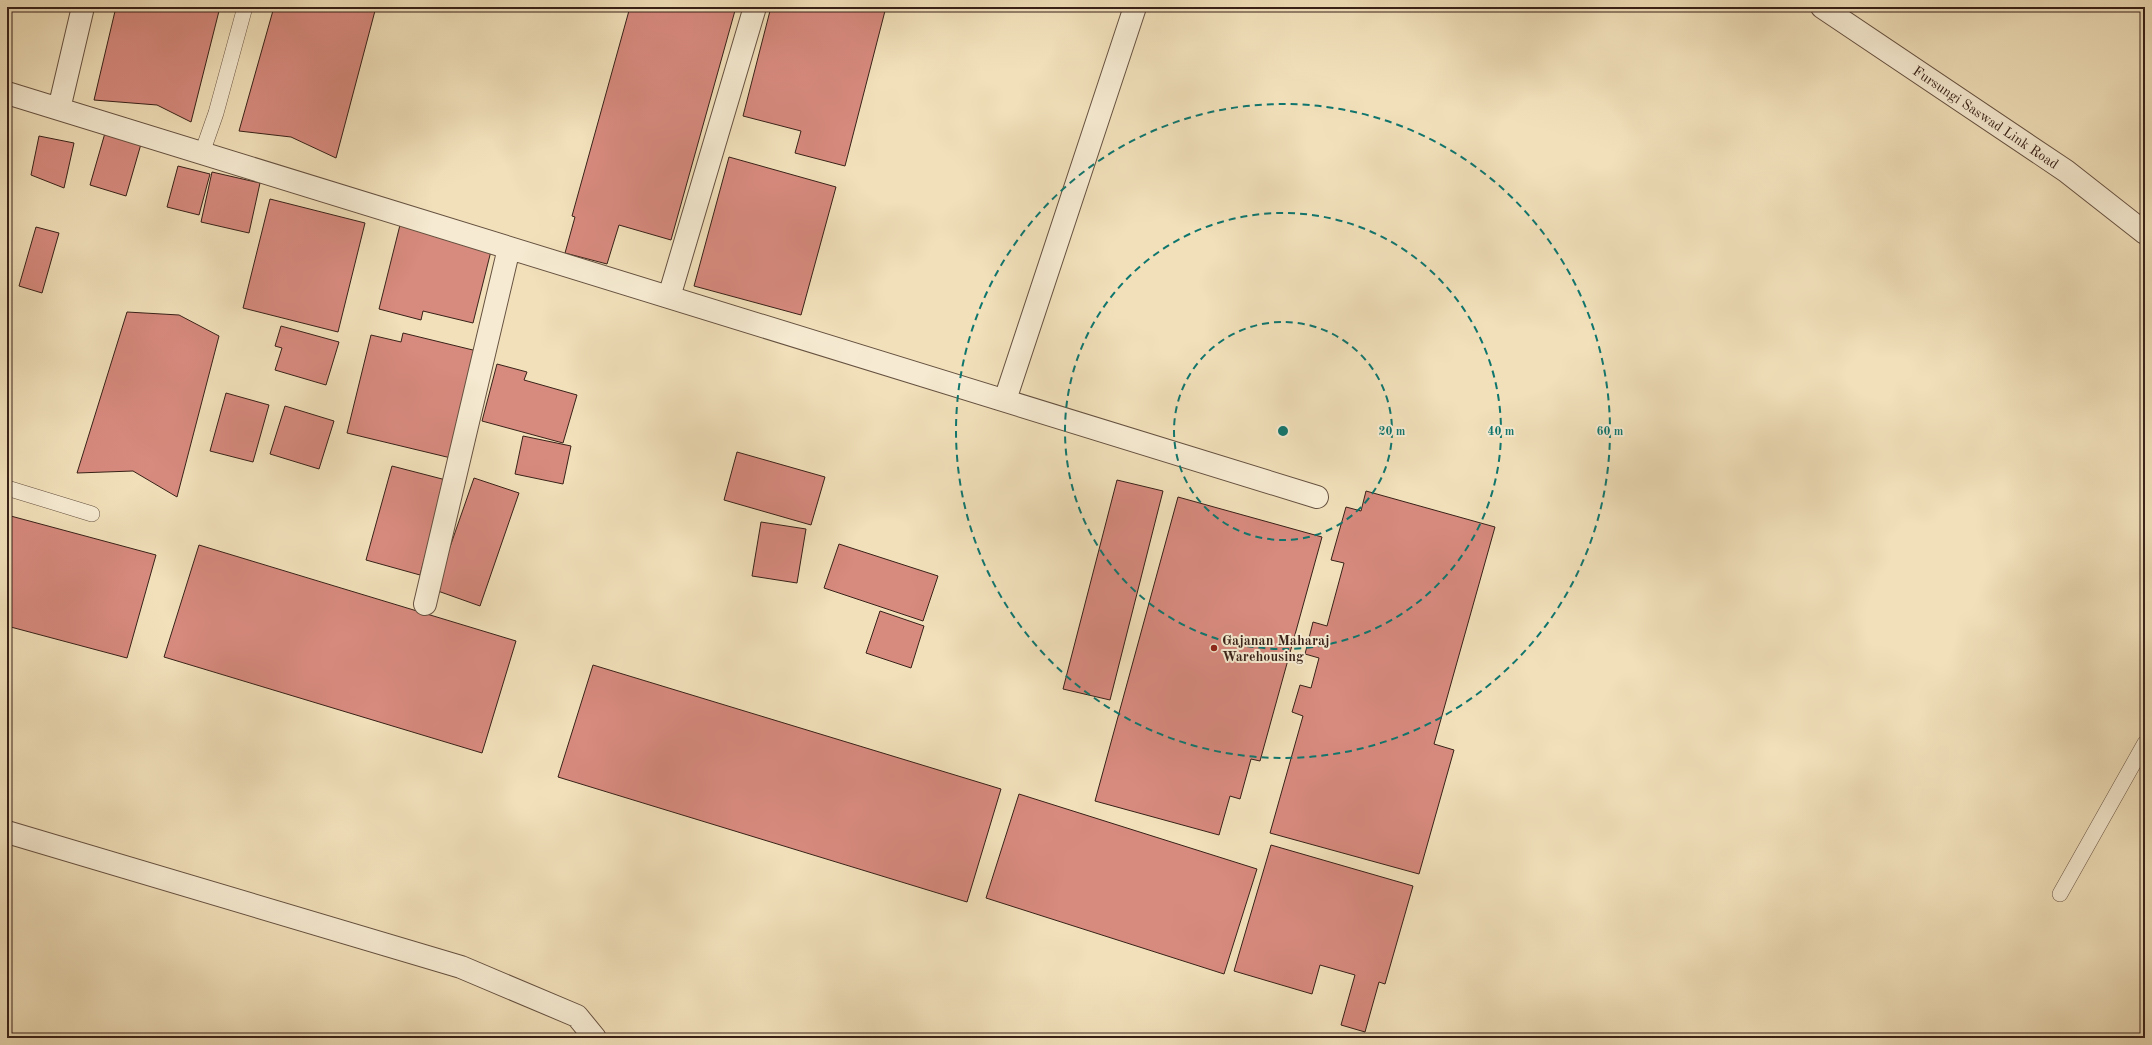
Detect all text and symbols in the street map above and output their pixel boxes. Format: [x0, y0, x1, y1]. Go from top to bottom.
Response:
street label: Fursungi Saswad Link Road [1910, 64, 2061, 172]
centre of rings [1276, 424, 1290, 438]
text: 20 m [1379, 426, 1406, 438]
text: 40 m [1488, 426, 1515, 438]
text: 60 m [1597, 426, 1624, 438]
place label: Gajanan Maharaj Warehousing [1222, 634, 1330, 664]
marker: Gajanan Maharaj Warehousing [1209, 643, 1219, 653]

